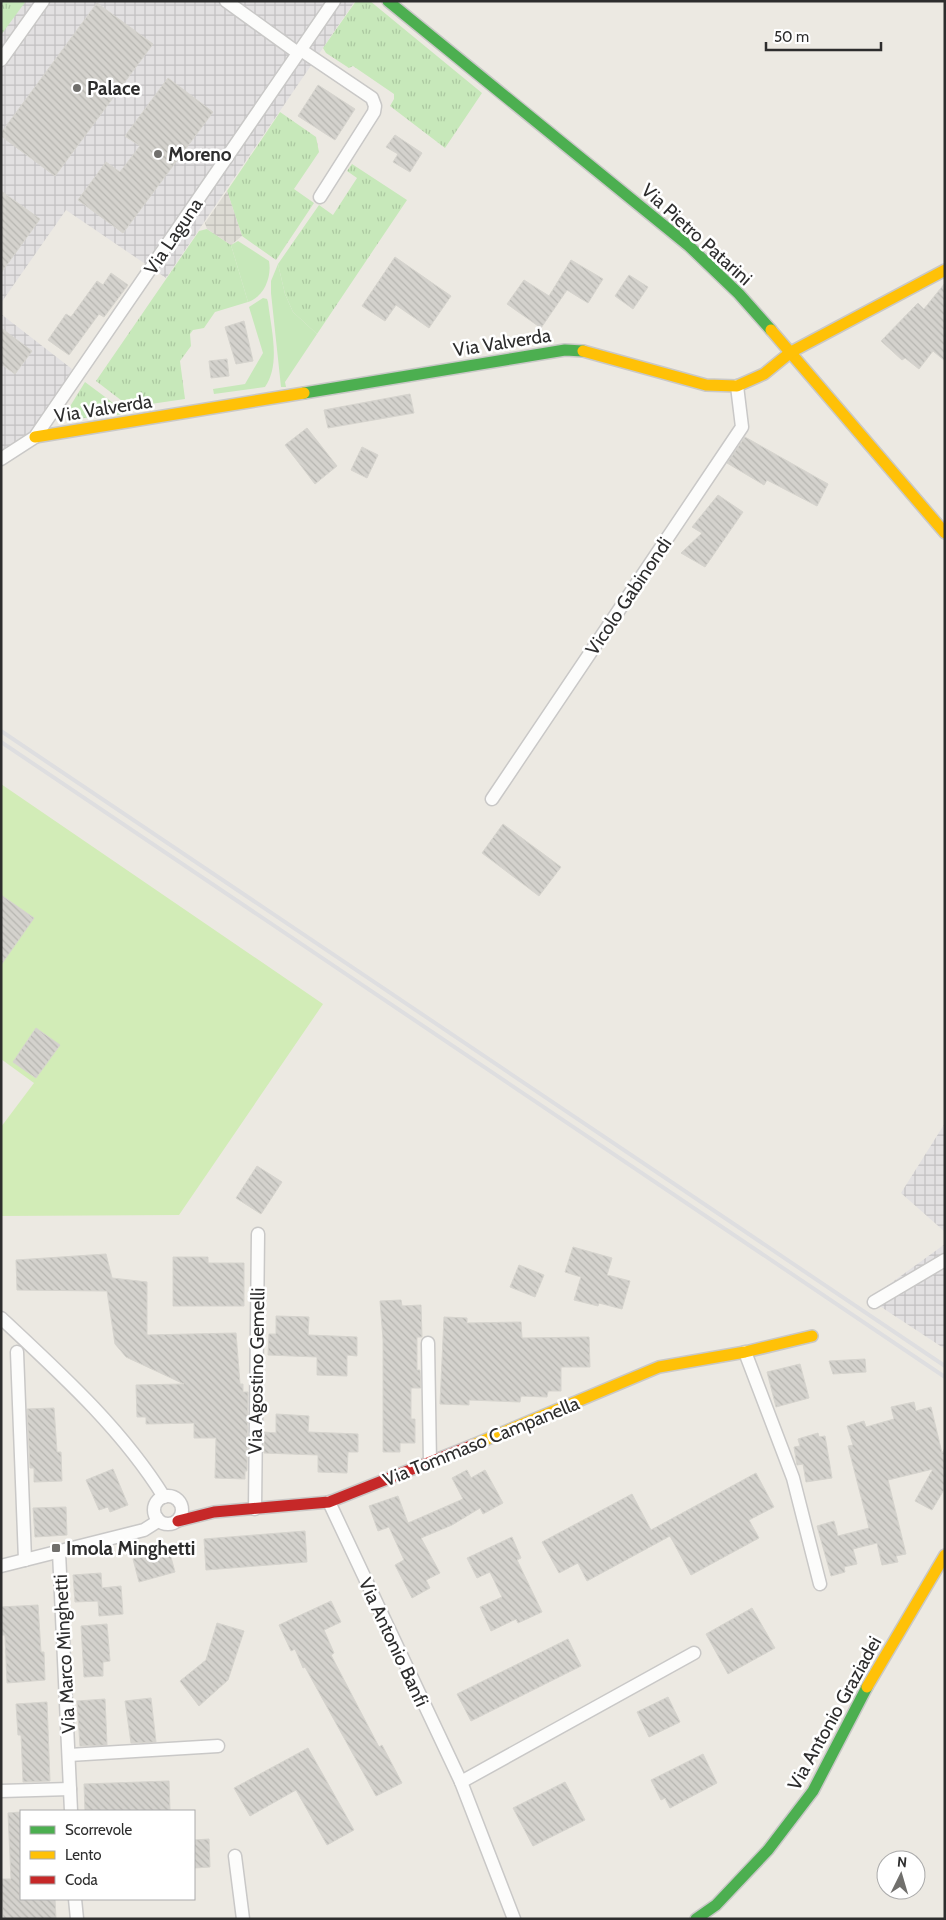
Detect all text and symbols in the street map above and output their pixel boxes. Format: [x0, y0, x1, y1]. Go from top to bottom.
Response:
scale bar [766, 20, 881, 52]
text: 50 m [774, 28, 809, 46]
place label: Palace [87, 77, 141, 100]
marker: Palace [71, 82, 83, 94]
place label: Moreno [168, 143, 232, 166]
marker: Moreno [152, 148, 164, 160]
street label: Via Pietro Patarini [637, 179, 757, 290]
street label: Via Laguna [139, 194, 207, 279]
street label: Via Valverda [452, 323, 553, 362]
street label: Via Valverda [53, 389, 154, 428]
street label: Vicolo Gabinondi [581, 533, 676, 660]
street label: Via Agostino Gemelli [244, 1287, 269, 1455]
street label: Via Tommaso Campanella [380, 1392, 583, 1491]
place label: Imola Minghetti [66, 1537, 195, 1560]
marker: Imola Minghetti [50, 1542, 62, 1554]
street label: Via Marco Minghetti [49, 1574, 80, 1734]
street label: Via Antonio Banfi [354, 1574, 433, 1710]
street label: Via Antonio Graziadei [783, 1632, 886, 1794]
legend [20, 1810, 195, 1900]
text: Scorrevole [65, 1821, 133, 1839]
text: Lento [65, 1846, 102, 1864]
north arrow [876, 1850, 926, 1900]
text: N [896, 1853, 908, 1871]
text: Coda [65, 1871, 99, 1889]

